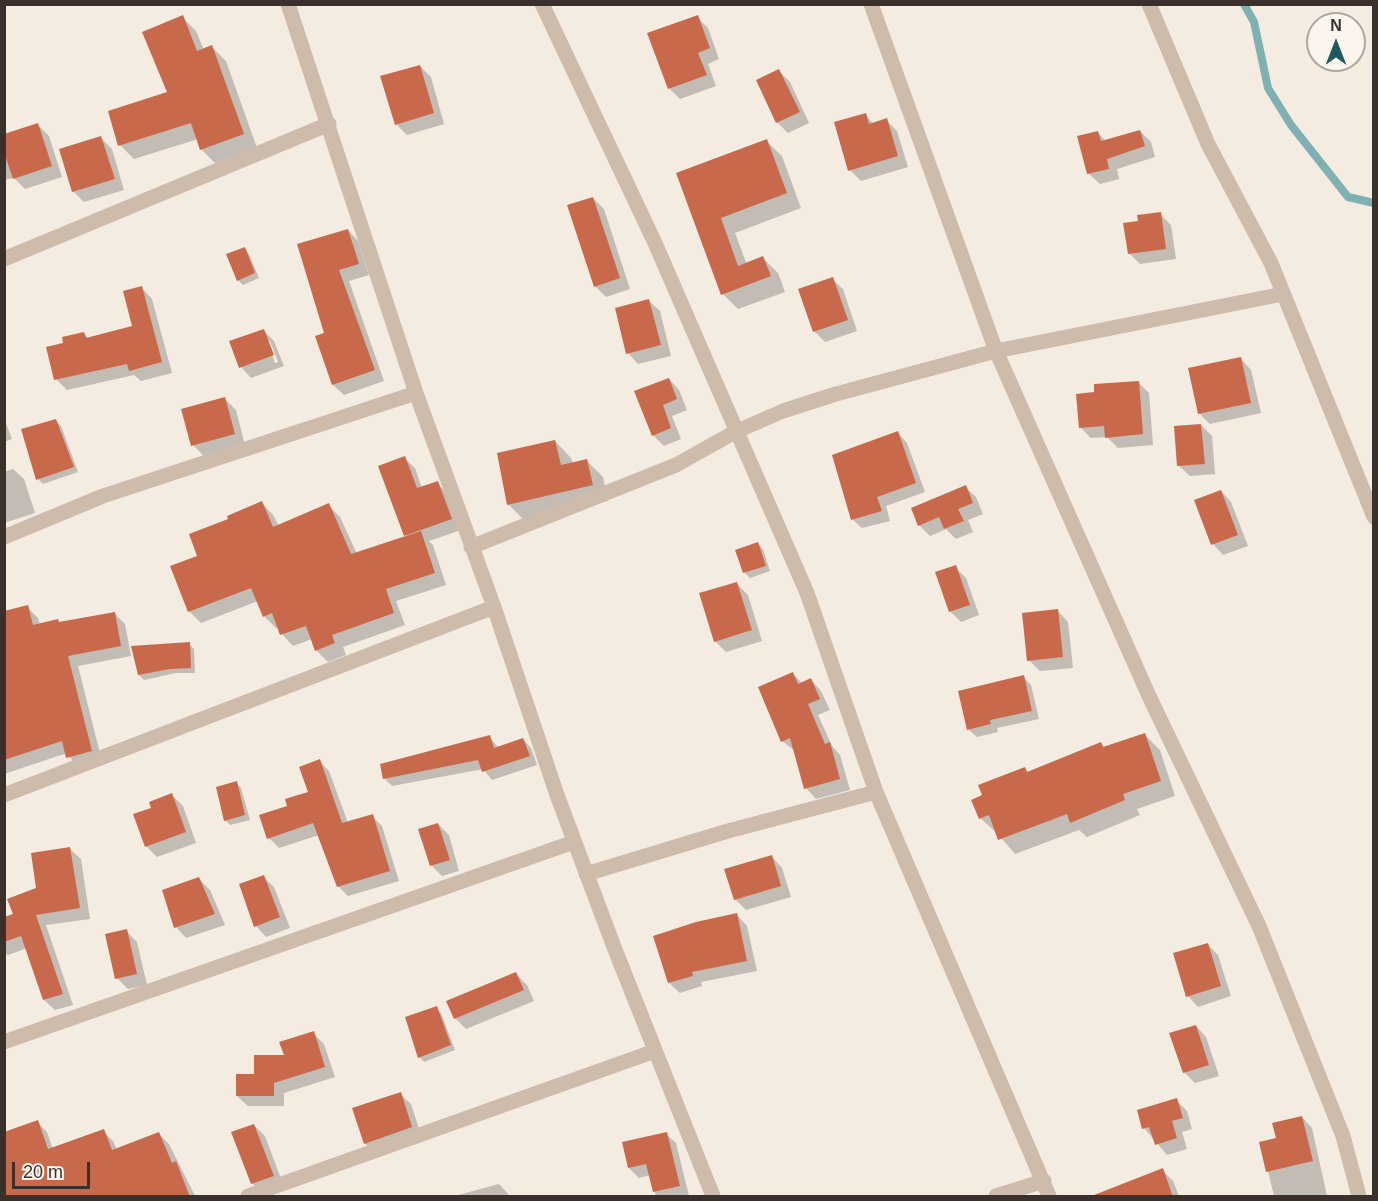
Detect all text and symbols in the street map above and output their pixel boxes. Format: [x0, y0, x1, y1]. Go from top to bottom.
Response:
north arrow [1306, 12, 1366, 72]
text: N [1330, 17, 1342, 34]
scale bar [15, 1150, 93, 1188]
text: 20 m [23, 1162, 63, 1182]

